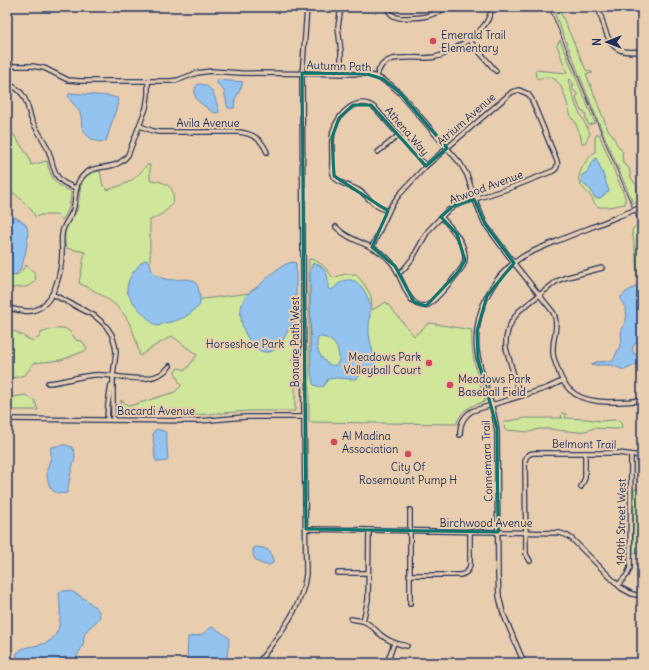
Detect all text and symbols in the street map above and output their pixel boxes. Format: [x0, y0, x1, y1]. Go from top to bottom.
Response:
north arrow [587, 22, 627, 62]
place label: Emerald Trail Elementary [441, 28, 506, 55]
marker: Emerald Trail Elementary [428, 36, 438, 46]
text: N [590, 38, 604, 46]
street label: Autumn Path [306, 58, 372, 74]
street label: Atrium Avenue [434, 90, 498, 148]
street label: Athena Way [382, 104, 432, 158]
street label: Avila Avenue [176, 116, 240, 130]
street label: Atwood Avenue [447, 167, 525, 207]
street label: Bonaire Path West [288, 296, 302, 387]
park label: Horseshoe Park [206, 337, 285, 351]
place label: Meadows Park Volleyball Court [343, 350, 421, 377]
marker: Meadows Park Volleyball Court [424, 358, 434, 368]
place label: Meadows Park Baseball Field [458, 372, 531, 399]
marker: Meadows Park Baseball Field [445, 380, 455, 390]
street label: Bacardi Avenue [117, 404, 195, 418]
street label: Connemara Trail [479, 420, 495, 502]
place label: Al Madina Association [342, 429, 398, 456]
street label: Belmont Trail [552, 436, 616, 452]
marker: Al Madina Association [329, 437, 339, 447]
marker: City Of Rosemount Pump H [403, 449, 413, 459]
place label: City Of Rosemount Pump H [359, 460, 457, 487]
street label: 140th Street West [613, 478, 629, 566]
street label: Birchwood Avenue [440, 516, 533, 530]

